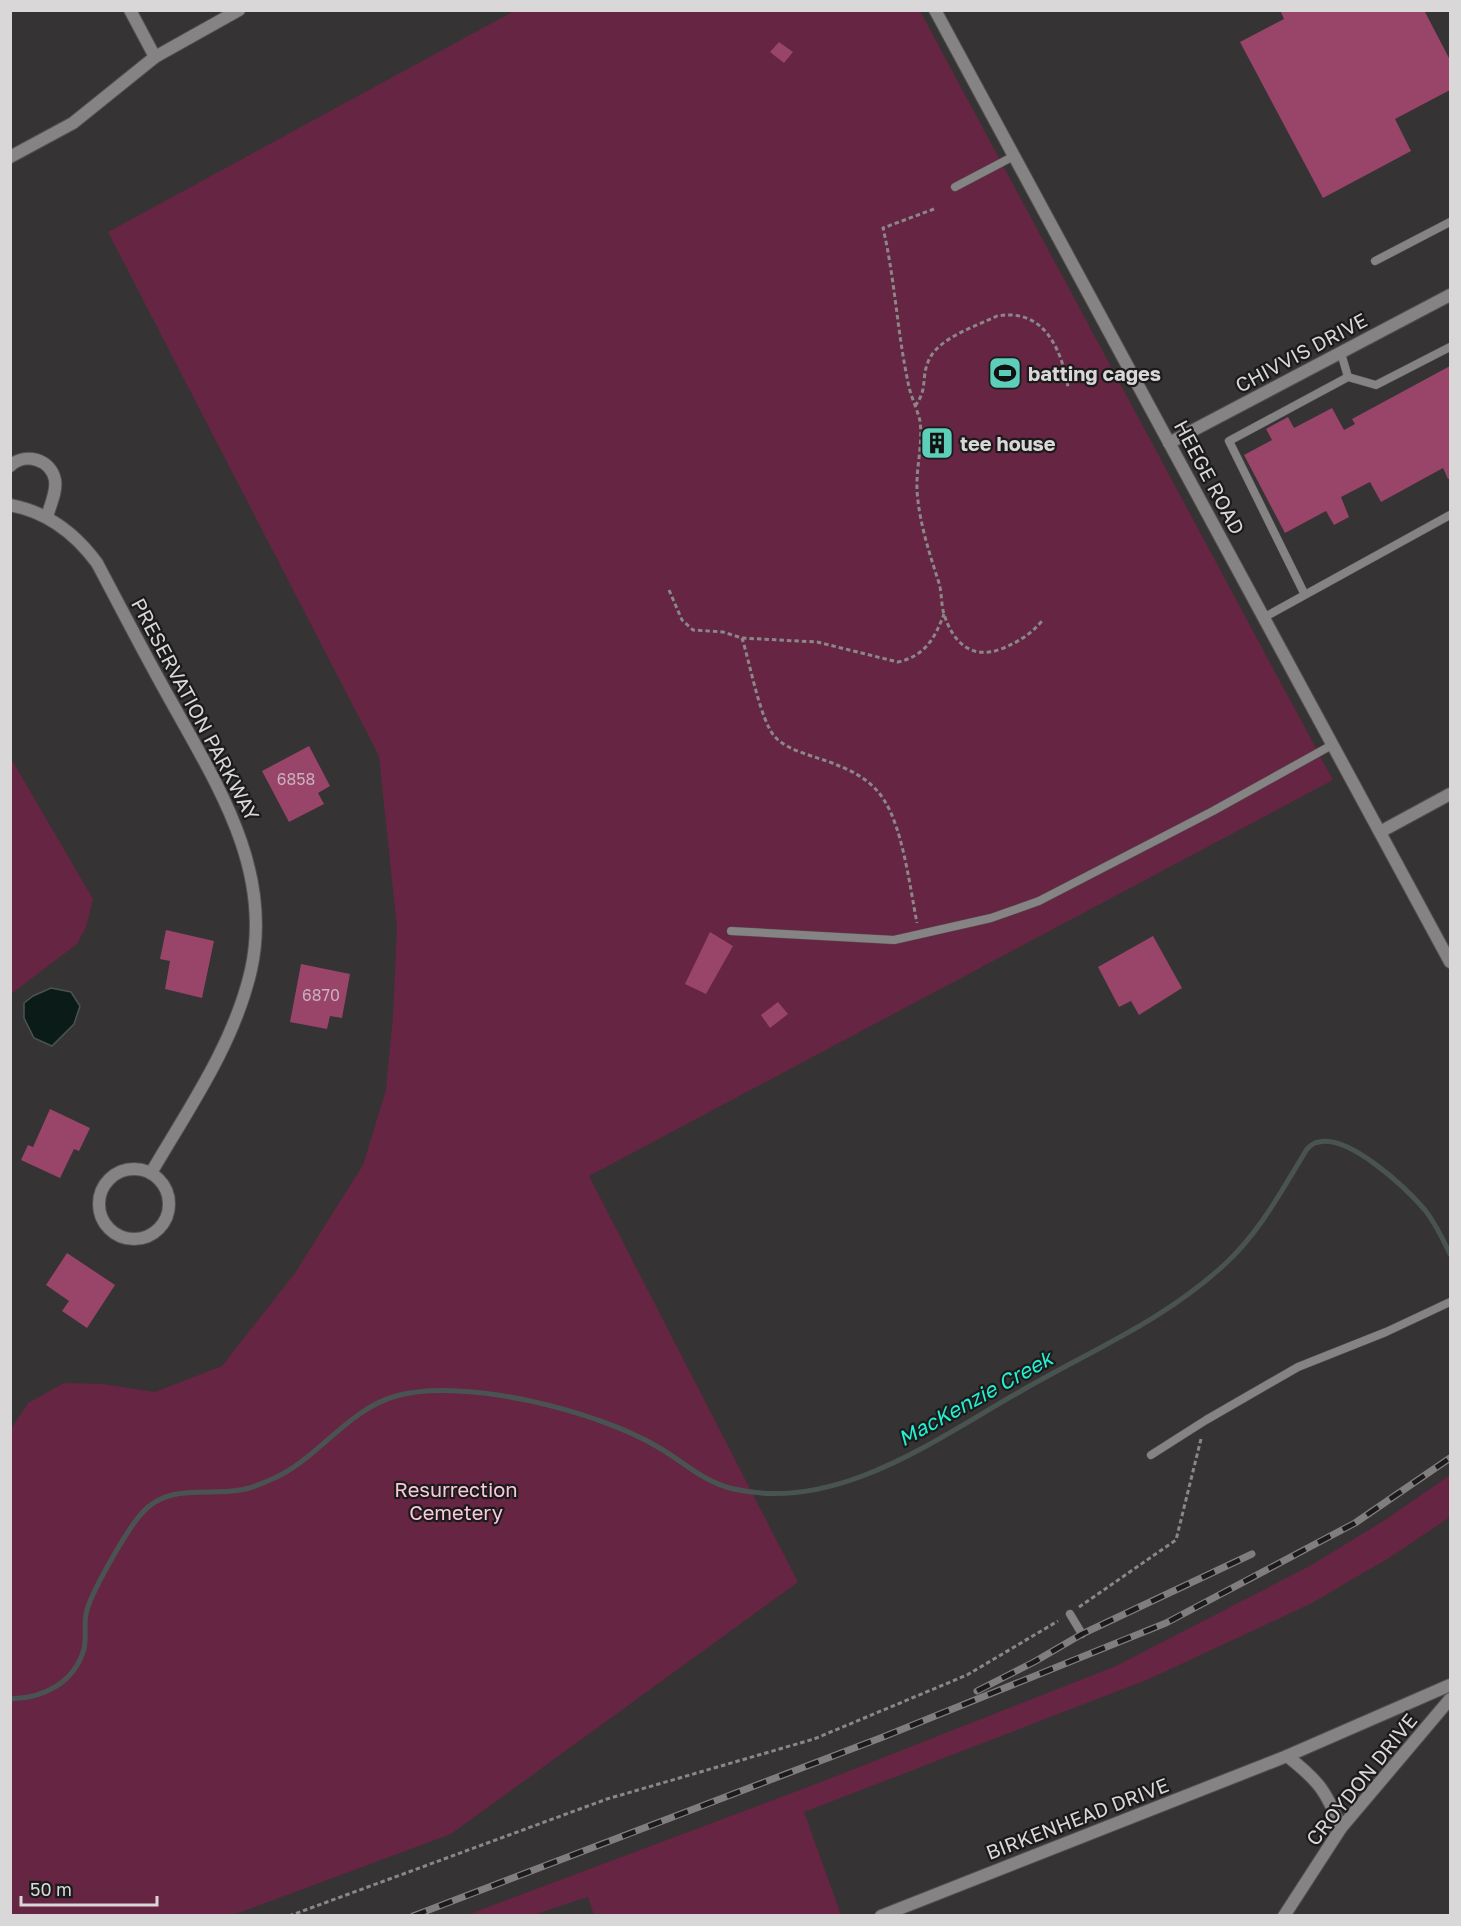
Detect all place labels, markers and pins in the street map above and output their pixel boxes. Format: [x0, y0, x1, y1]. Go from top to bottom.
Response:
sports icon: batting cages [987, 355, 1023, 391]
place label: batting cages [1028, 361, 1161, 385]
building icon: tee house [919, 425, 955, 461]
place label: tee house [960, 431, 1056, 455]

